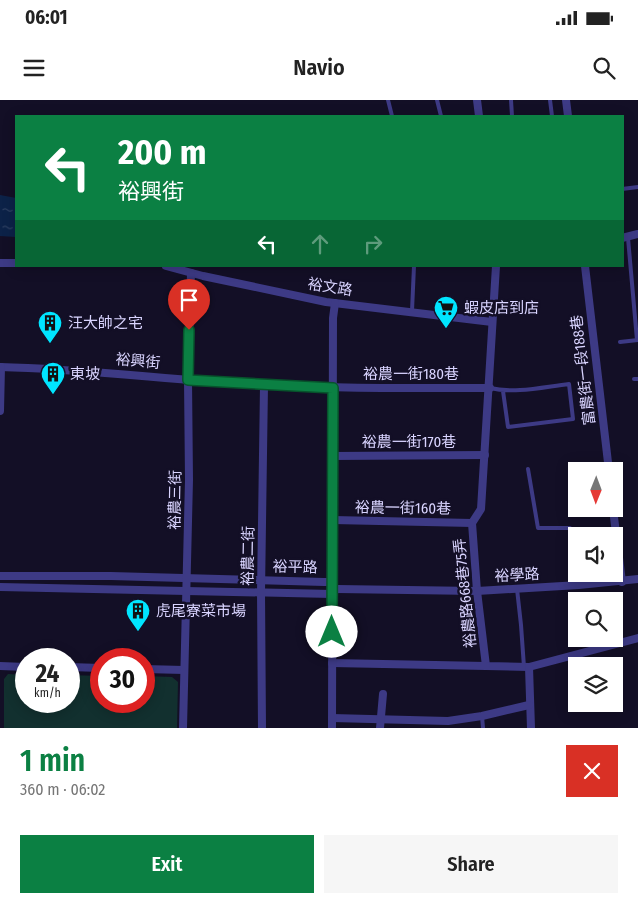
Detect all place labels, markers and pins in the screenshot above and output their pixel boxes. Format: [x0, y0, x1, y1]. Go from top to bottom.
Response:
pin [168, 279, 210, 330]
supermarket icon: 蝦皮店到店 [433, 295, 459, 329]
place label: 蝦皮店到店 [464, 299, 539, 317]
building icon: 汪大帥之宅 [37, 310, 63, 344]
place label: 汪大帥之宅 [68, 314, 143, 332]
building icon: 東坡 [40, 361, 66, 395]
place label: 東坡 [70, 365, 100, 383]
building icon: 虎尾寮菜市場 [125, 598, 151, 632]
place label: 虎尾寮菜市場 [156, 602, 246, 620]

